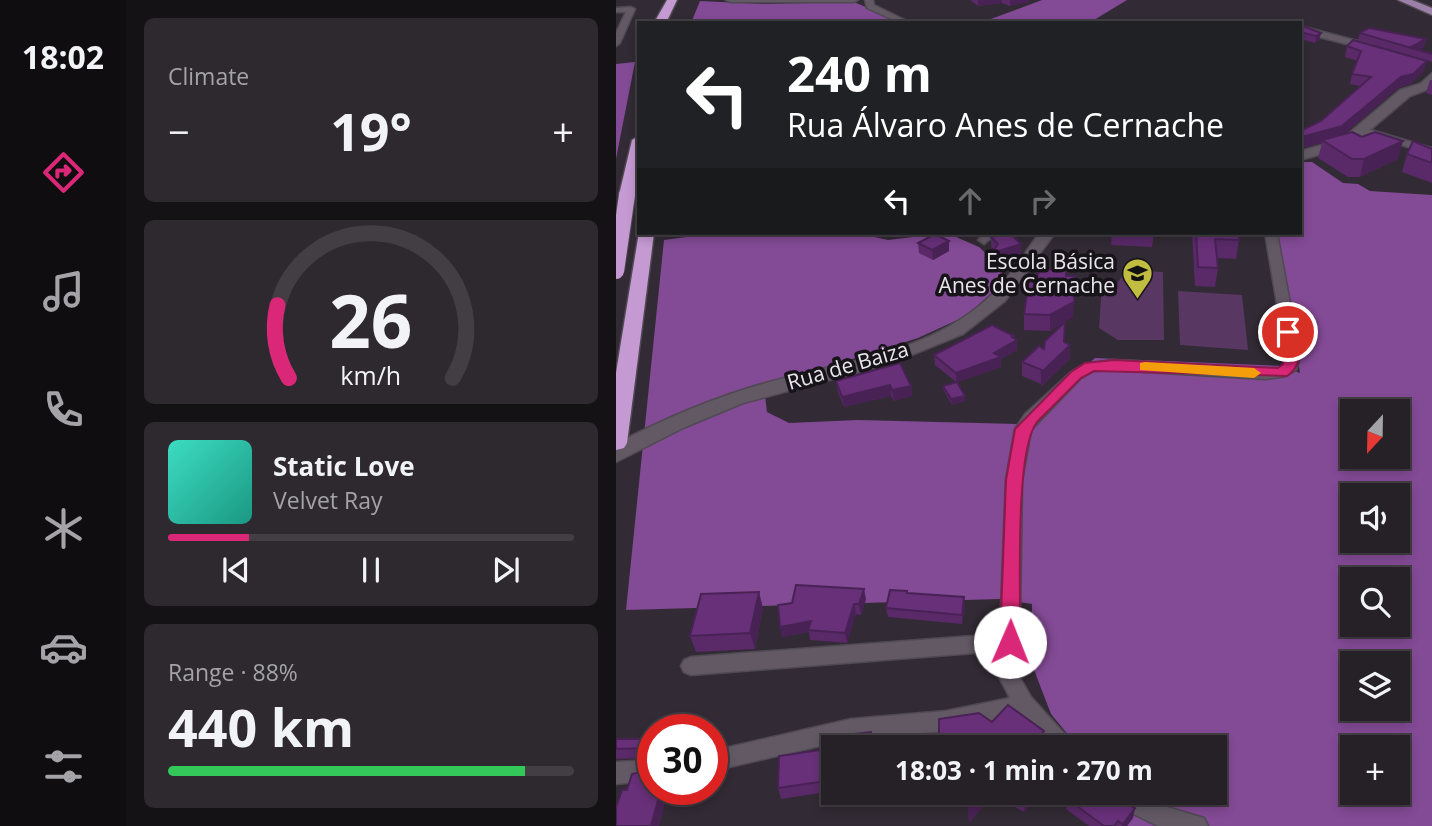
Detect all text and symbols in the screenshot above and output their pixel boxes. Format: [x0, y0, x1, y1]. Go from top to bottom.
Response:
text: 18:02 [22, 35, 104, 78]
text: 240 m [787, 40, 932, 106]
icon: left [672, 49, 763, 140]
text: Climate [168, 60, 249, 92]
text: 19° [330, 95, 412, 166]
text: Rua Álvaro Anes de Cernache [787, 103, 1224, 146]
text: − [168, 105, 190, 157]
text: + [552, 105, 574, 157]
icon: directions [39, 148, 88, 197]
icon: left [878, 182, 916, 220]
icon: ahead [951, 182, 989, 220]
icon: right [1024, 182, 1062, 220]
place label: Escola Básica Anes de Cernache [939, 247, 1115, 299]
school or university icon: Escola Básica Anes de Cernache [1121, 257, 1155, 301]
icon: music [39, 267, 88, 316]
text: 26 [329, 270, 413, 369]
pin [1258, 302, 1318, 362]
icon: arrive [1269, 313, 1307, 351]
street label: Rua de Baiza [784, 334, 912, 396]
text: km/h [341, 358, 401, 392]
icon: phone [39, 385, 88, 434]
north arrow [1340, 399, 1410, 469]
map controls [1340, 399, 1410, 805]
text: Static Love [273, 448, 415, 484]
button: sound [1340, 483, 1410, 553]
text: Velvet Ray [273, 484, 383, 516]
icon: climate [39, 504, 88, 553]
icon: previous [217, 551, 255, 589]
icon: pause [352, 551, 390, 589]
icon: next [487, 551, 525, 589]
button: search [1340, 567, 1410, 637]
position arrow [973, 605, 1047, 679]
icon: car [39, 623, 88, 672]
button: layers [1340, 651, 1410, 721]
text: Range · 88% [168, 656, 298, 688]
text: 440 km [168, 691, 354, 762]
speed limit sign: 30 [637, 714, 728, 805]
button: + [1340, 735, 1410, 805]
icon: filters [39, 742, 88, 791]
text: 18:03 · 1 min · 270 m [895, 752, 1153, 788]

